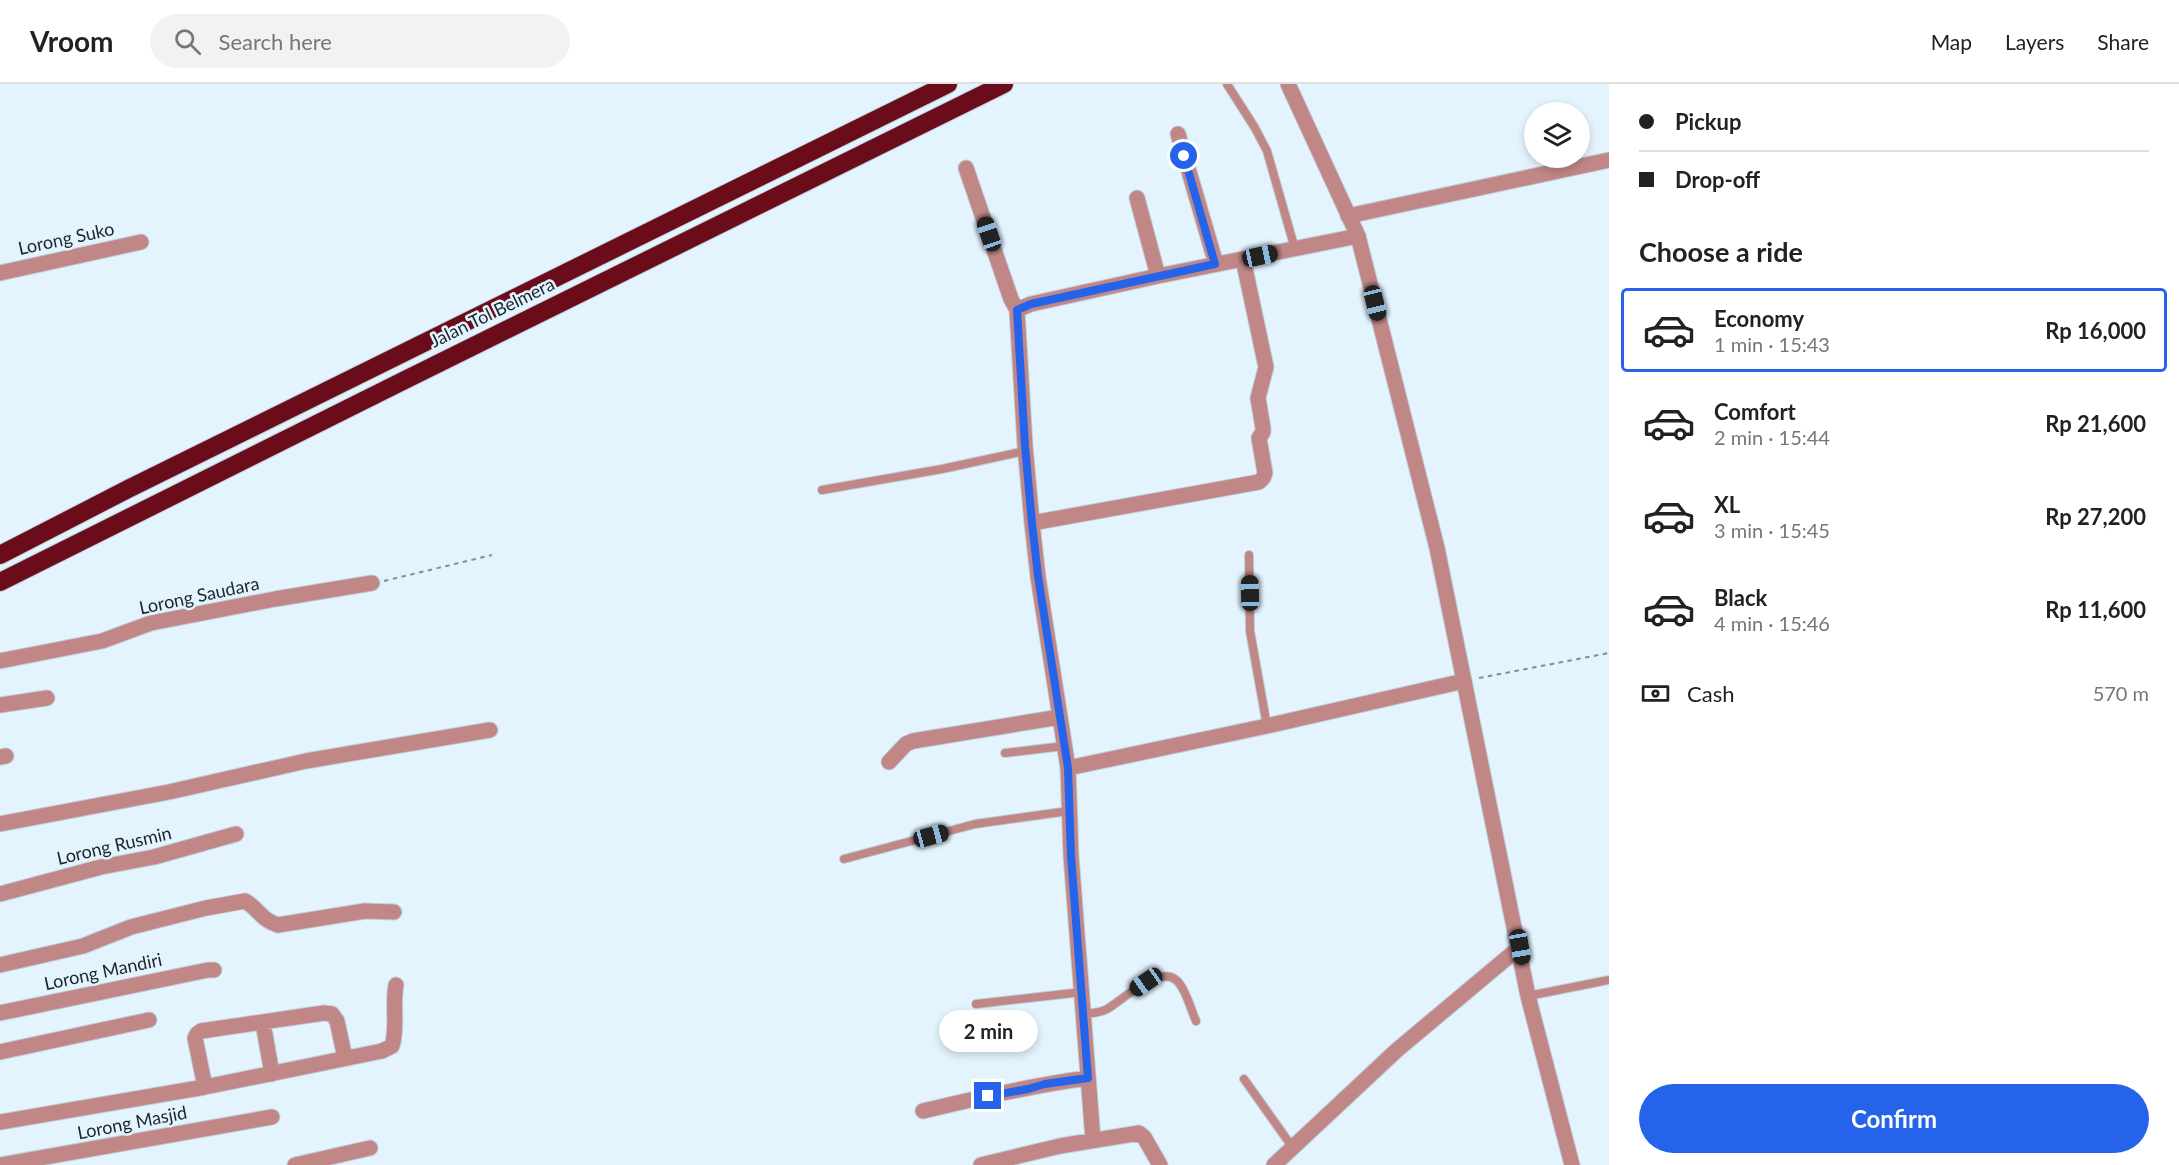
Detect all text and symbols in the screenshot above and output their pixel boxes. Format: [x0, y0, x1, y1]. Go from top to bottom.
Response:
search box [150, 14, 570, 68]
text: Vroom [30, 24, 114, 58]
icon: search [171, 25, 204, 58]
text: Search here [219, 28, 332, 55]
text: Map [1931, 29, 1972, 54]
text: Layers [2005, 29, 2064, 54]
text: Share [2097, 29, 2149, 54]
map controls [1524, 102, 1590, 168]
button: layers [1524, 102, 1590, 168]
text: Pickup [1675, 108, 1741, 135]
route start [1170, 142, 1197, 169]
text: Drop-off [1675, 166, 1760, 193]
car [975, 214, 1003, 254]
street label: Lorong Suko [16, 217, 116, 259]
text: Choose a ride [1639, 235, 1803, 268]
car [1241, 243, 1279, 269]
street label: Jalan Tol Belmera [426, 272, 558, 352]
car [1362, 283, 1388, 323]
icon: car [1642, 303, 1696, 357]
text: Economy [1714, 305, 1804, 332]
text: Rp 16,000 [2045, 317, 2146, 344]
text: 1 min · 15:43 [1714, 332, 1830, 356]
icon: car [1642, 396, 1696, 450]
text: Comfort [1714, 398, 1796, 425]
text: Rp 21,600 [2045, 410, 2146, 437]
text: 2 min · 15:44 [1714, 425, 1830, 449]
icon: car [1642, 489, 1696, 543]
text: XL [1714, 491, 1740, 518]
text: Rp 27,200 [2045, 503, 2146, 530]
text: 3 min · 15:45 [1714, 518, 1830, 542]
street label: Lorong Saudara [137, 572, 261, 618]
car [1241, 575, 1259, 611]
icon: car [1642, 582, 1696, 636]
text: Black [1714, 584, 1767, 611]
text: Rp 11,600 [2045, 596, 2146, 623]
text: 4 min · 15:46 [1714, 611, 1830, 635]
icon: cash [1639, 677, 1672, 710]
text: Cash [1687, 680, 1734, 707]
text: 570 m [2093, 681, 2149, 705]
street label: Lorong Rusmin [54, 821, 174, 869]
car [911, 823, 951, 849]
car [1508, 928, 1532, 966]
street label: Lorong Mandiri [42, 948, 164, 994]
car [1126, 964, 1166, 1000]
callout: 2 min [938, 1009, 1038, 1051]
text: 2 min [964, 1019, 1013, 1043]
route end [974, 1082, 1001, 1109]
button: Confirm [1639, 1084, 2149, 1153]
street label: Lorong Masjid [75, 1101, 189, 1143]

